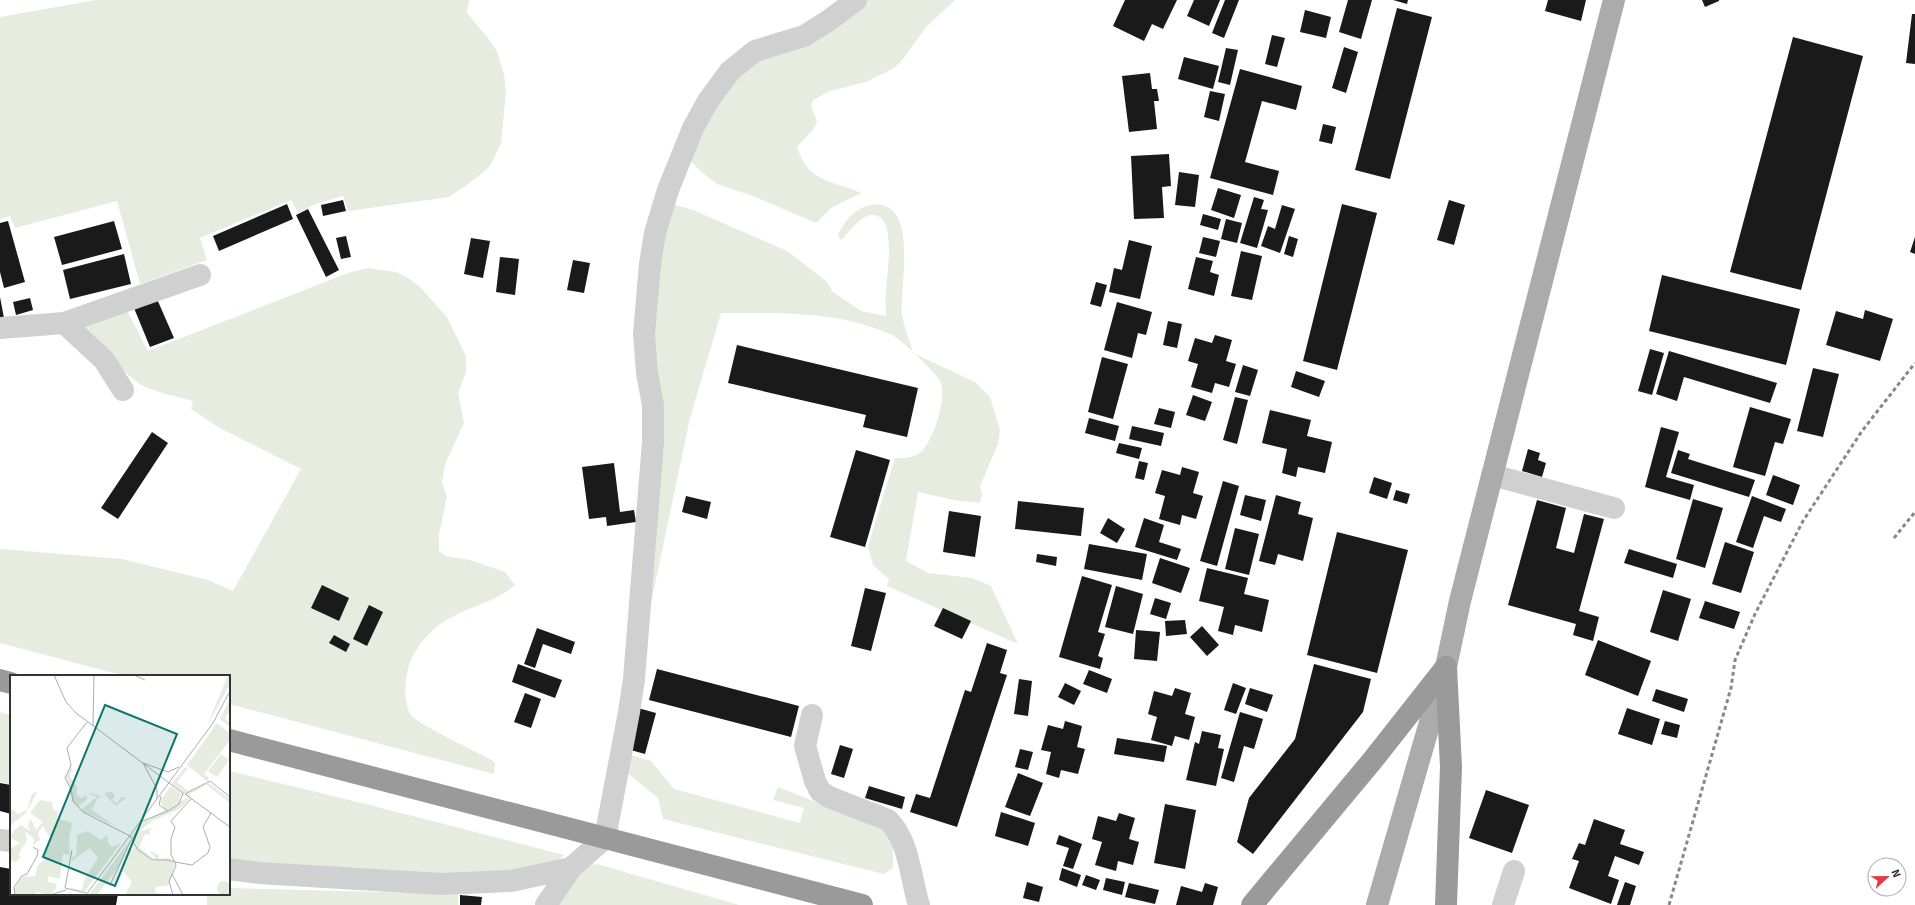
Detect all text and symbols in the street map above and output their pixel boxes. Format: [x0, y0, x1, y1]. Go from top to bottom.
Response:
inset map [10, 675, 230, 895]
north arrow [1867, 857, 1907, 897]
text: N [1888, 867, 1903, 879]

